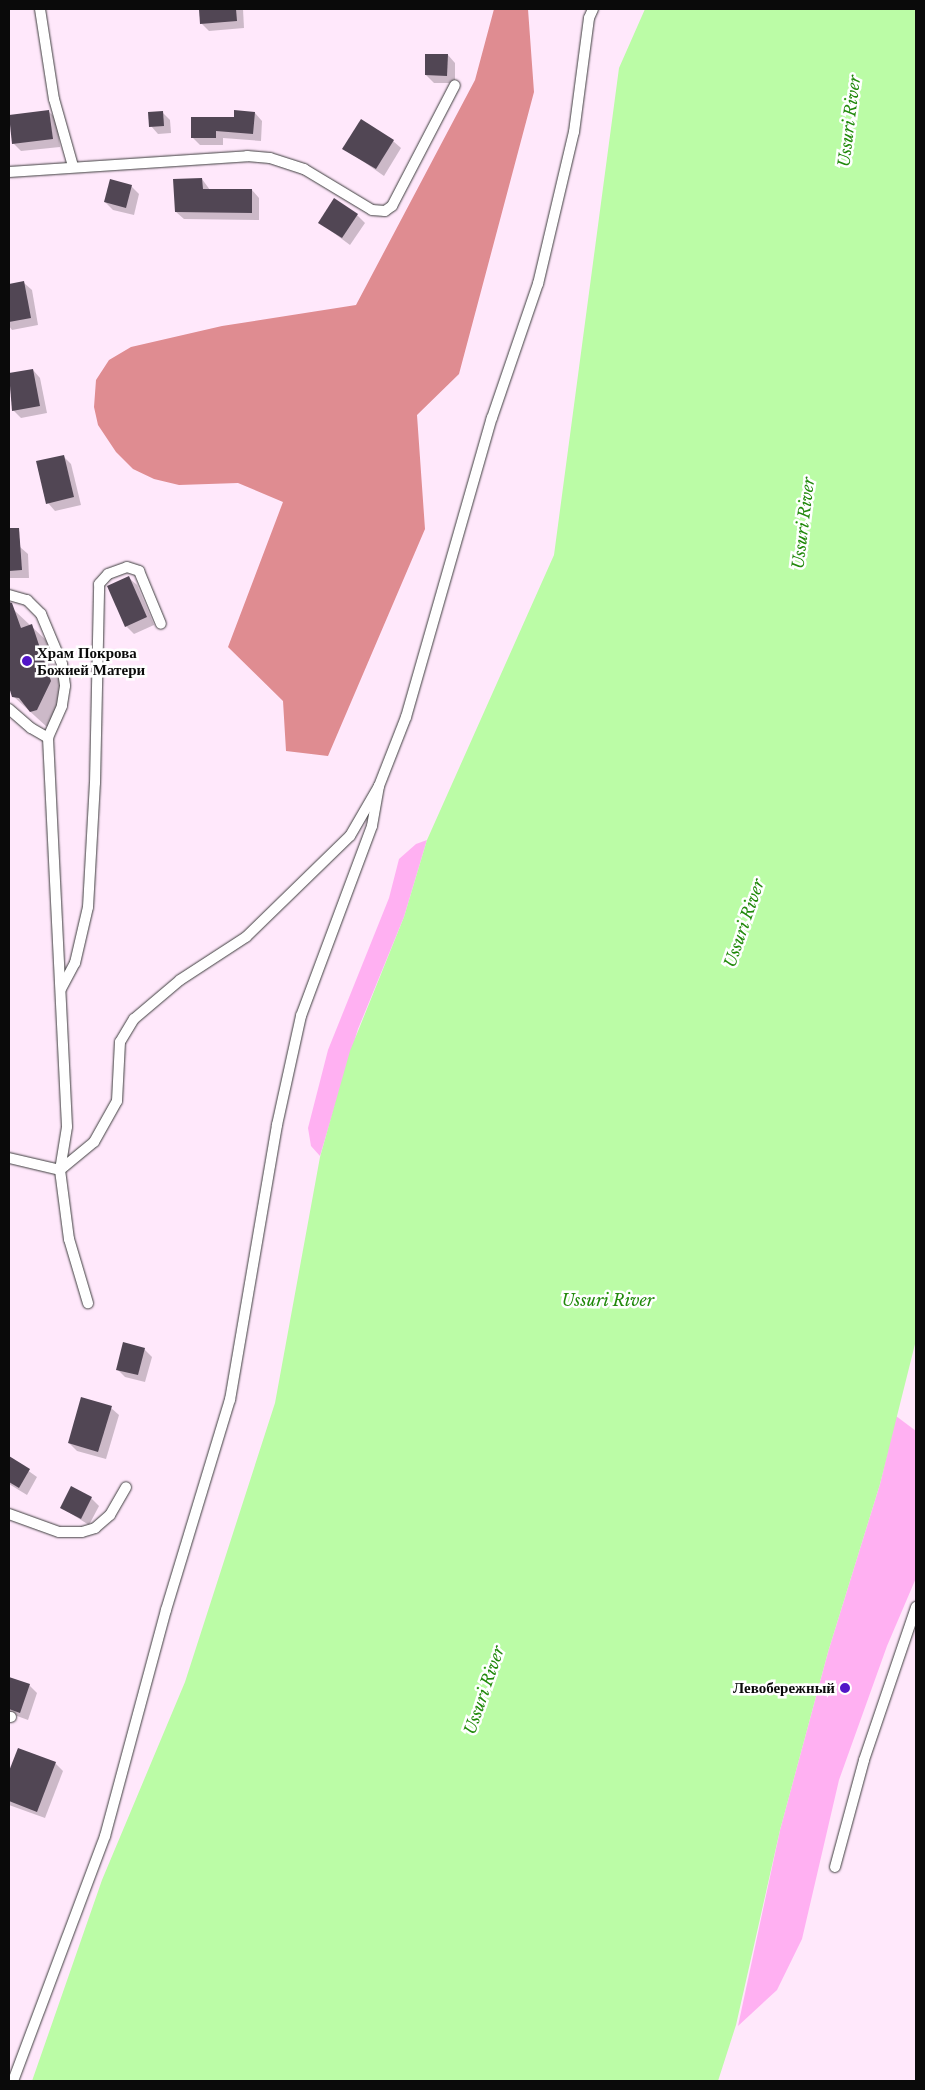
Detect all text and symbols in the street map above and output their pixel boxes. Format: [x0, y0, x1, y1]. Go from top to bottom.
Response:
water label: Ussuri River [834, 74, 864, 168]
water label: Ussuri River [788, 476, 818, 570]
place label: Храм Покрова Божией Матери [37, 643, 145, 678]
marker: Храм Покрова Божией Матери [21, 655, 33, 667]
water label: Ussuri River [720, 876, 768, 970]
water label: Ussuri River [562, 1290, 654, 1310]
water label: Ussuri River [460, 1643, 508, 1737]
place label: Левобережный [733, 1679, 835, 1697]
marker: Левобережный [839, 1682, 851, 1694]

